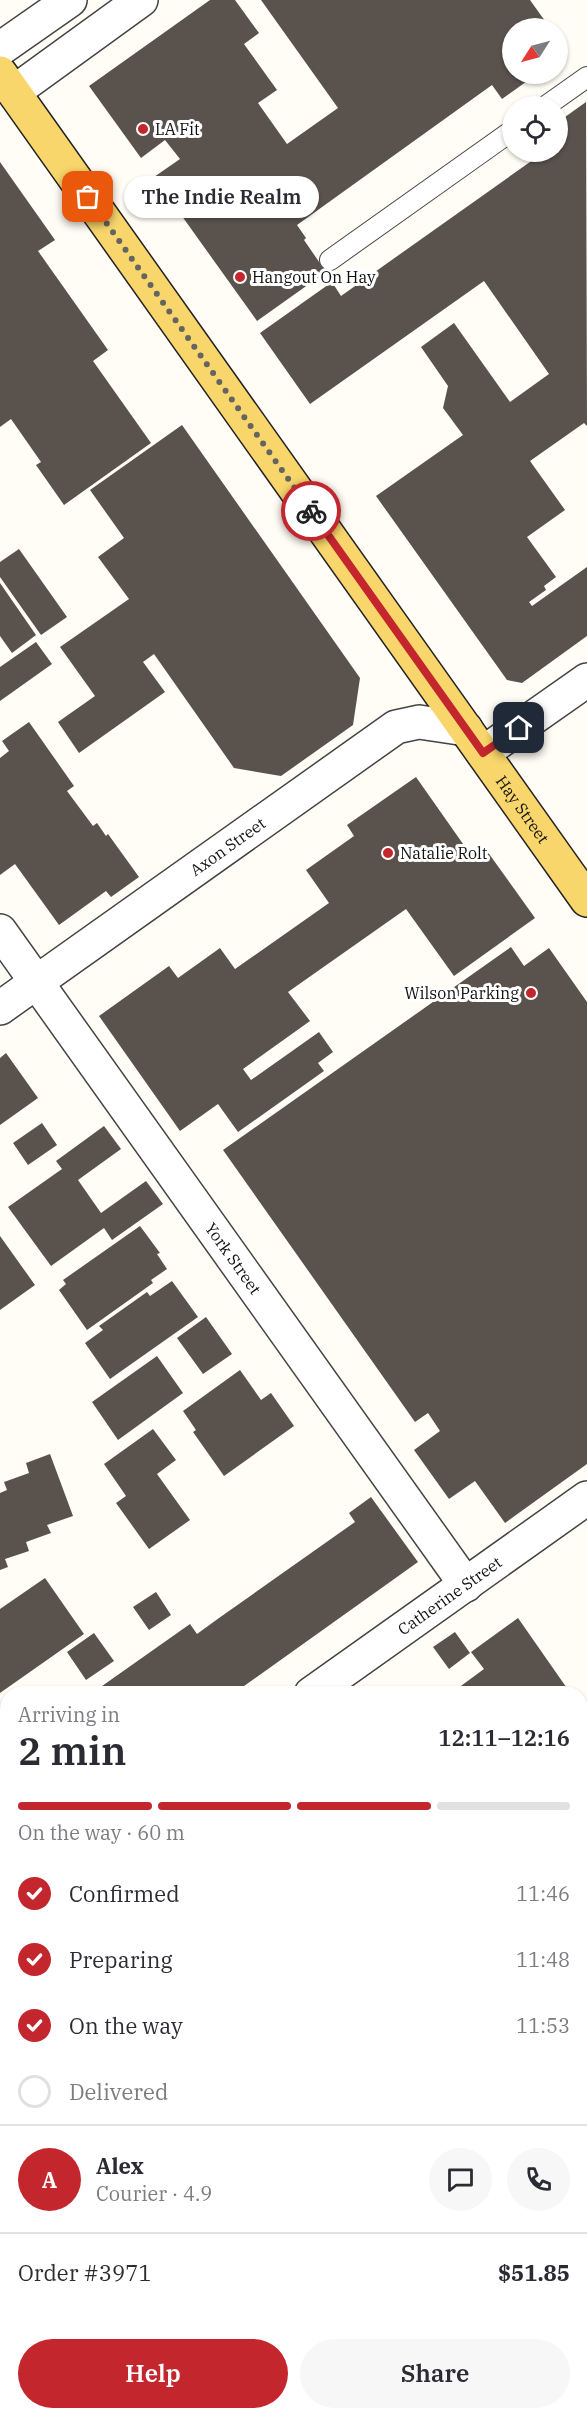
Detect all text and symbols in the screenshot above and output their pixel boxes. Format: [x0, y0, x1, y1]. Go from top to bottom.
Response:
north arrow [502, 18, 568, 84]
map controls [502, 18, 568, 162]
button: locate [502, 96, 568, 162]
place label: LA Fit [155, 119, 200, 139]
marker: LA Fit [136, 122, 150, 136]
pin [62, 171, 113, 222]
callout: The Indie Realm [124, 176, 319, 218]
icon: bag [71, 180, 104, 213]
text: The Indie Realm [142, 183, 301, 210]
place label: Hangout On Hay [252, 267, 376, 287]
marker: Hangout On Hay [233, 270, 247, 284]
courier [281, 481, 341, 541]
icon: bike [295, 495, 328, 528]
pin [493, 702, 544, 753]
icon: home [502, 711, 535, 744]
street label: Hay Street [492, 772, 554, 847]
street label: Axon Street [186, 813, 269, 880]
place label: Natalie Rolt [400, 843, 488, 863]
marker: Natalie Rolt [381, 846, 395, 860]
place label: Wilson Parking [404, 983, 519, 1003]
marker: Wilson Parking [524, 986, 538, 1000]
street label: York Street [201, 1219, 266, 1298]
street label: Catherine Street [394, 1552, 506, 1639]
text: Arriving in [18, 1701, 120, 1728]
text: 12:11–12:16 [438, 1723, 570, 1752]
text: 2 min [18, 1725, 126, 1776]
text: On the way · 60 m [18, 1819, 185, 1846]
icon: check [18, 1877, 51, 1910]
text: Confirmed [69, 1879, 180, 1908]
text: 11:46 [516, 1880, 570, 1907]
icon: check [18, 1943, 51, 1976]
text: Preparing [69, 1945, 173, 1974]
text: 11:48 [516, 1946, 570, 1973]
icon: check [18, 2009, 51, 2042]
text: On the way [69, 2011, 183, 2040]
text: 11:53 [516, 2012, 570, 2039]
text: Delivered [69, 2077, 168, 2106]
button: chat [429, 2148, 492, 2211]
button: phone [507, 2148, 570, 2211]
text: Alex [96, 2151, 144, 2180]
text: A [42, 2165, 57, 2194]
text: Courier · 4.9 [96, 2180, 212, 2207]
text: Order #3971 [18, 2258, 152, 2287]
text: $51.85 [498, 2258, 570, 2287]
button: Help [18, 2339, 288, 2408]
button: Share [300, 2339, 570, 2408]

